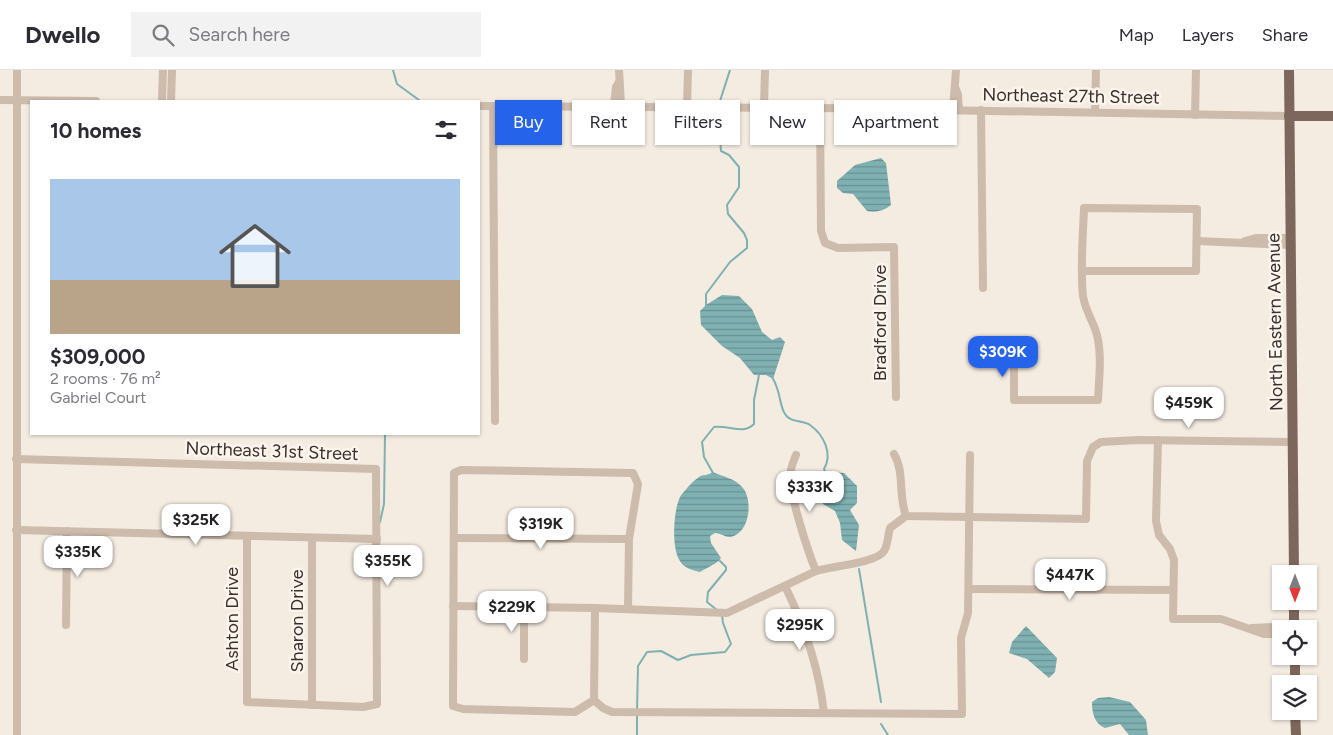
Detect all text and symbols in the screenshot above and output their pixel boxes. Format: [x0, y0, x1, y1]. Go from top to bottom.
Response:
search box [131, 12, 481, 57]
text: Dwello [25, 20, 101, 49]
icon: search [149, 21, 177, 49]
text: Search here [189, 23, 290, 46]
text: Map [1119, 24, 1154, 46]
text: Layers [1182, 24, 1234, 46]
text: Share [1262, 24, 1308, 46]
street label: Northeast 27th Street [982, 83, 1160, 109]
chip: Buy [495, 100, 562, 145]
chip: Rent [572, 100, 645, 145]
chip: Filters [655, 100, 740, 145]
chip: New [750, 100, 824, 145]
chip: Apartment [834, 100, 957, 145]
icon: filters [432, 116, 460, 144]
text: 10 homes [50, 118, 141, 143]
icon: home [210, 211, 300, 301]
street label: North Eastern Avenue [1262, 233, 1288, 411]
street label: Bradford Drive [869, 265, 891, 381]
pin: $309K [968, 336, 1038, 378]
text: $309K [979, 342, 1027, 361]
text: $309,000 [50, 344, 145, 369]
text: 2 rooms · 76 m² [50, 369, 161, 388]
pin: $459K [1154, 386, 1224, 429]
text: Gabriel Court [50, 388, 146, 407]
text: $459K [1165, 393, 1213, 412]
street label: Northeast 31st Street [185, 437, 359, 465]
pin: $333K [775, 470, 845, 513]
text: $333K [787, 477, 833, 496]
pin: $325K [161, 504, 231, 546]
pin: $319K [506, 508, 576, 550]
text: $325K [173, 510, 219, 529]
text: $319K [519, 514, 563, 533]
pin: $335K [43, 536, 113, 578]
text: $335K [55, 542, 101, 561]
pin: $355K [353, 544, 423, 587]
text: $355K [364, 551, 412, 570]
pin: $447K [1035, 558, 1105, 601]
text: $447K [1046, 565, 1094, 584]
north arrow [1272, 565, 1318, 610]
map controls [1272, 565, 1317, 720]
street label: Ashton Drive [221, 567, 243, 671]
street label: Sharon Drive [286, 569, 308, 672]
pin: $229K [477, 590, 547, 633]
text: $229K [488, 597, 536, 616]
pin: $295K [765, 608, 835, 651]
text: $295K [776, 615, 824, 634]
button: locate [1272, 620, 1317, 665]
button: layers [1272, 675, 1317, 720]

